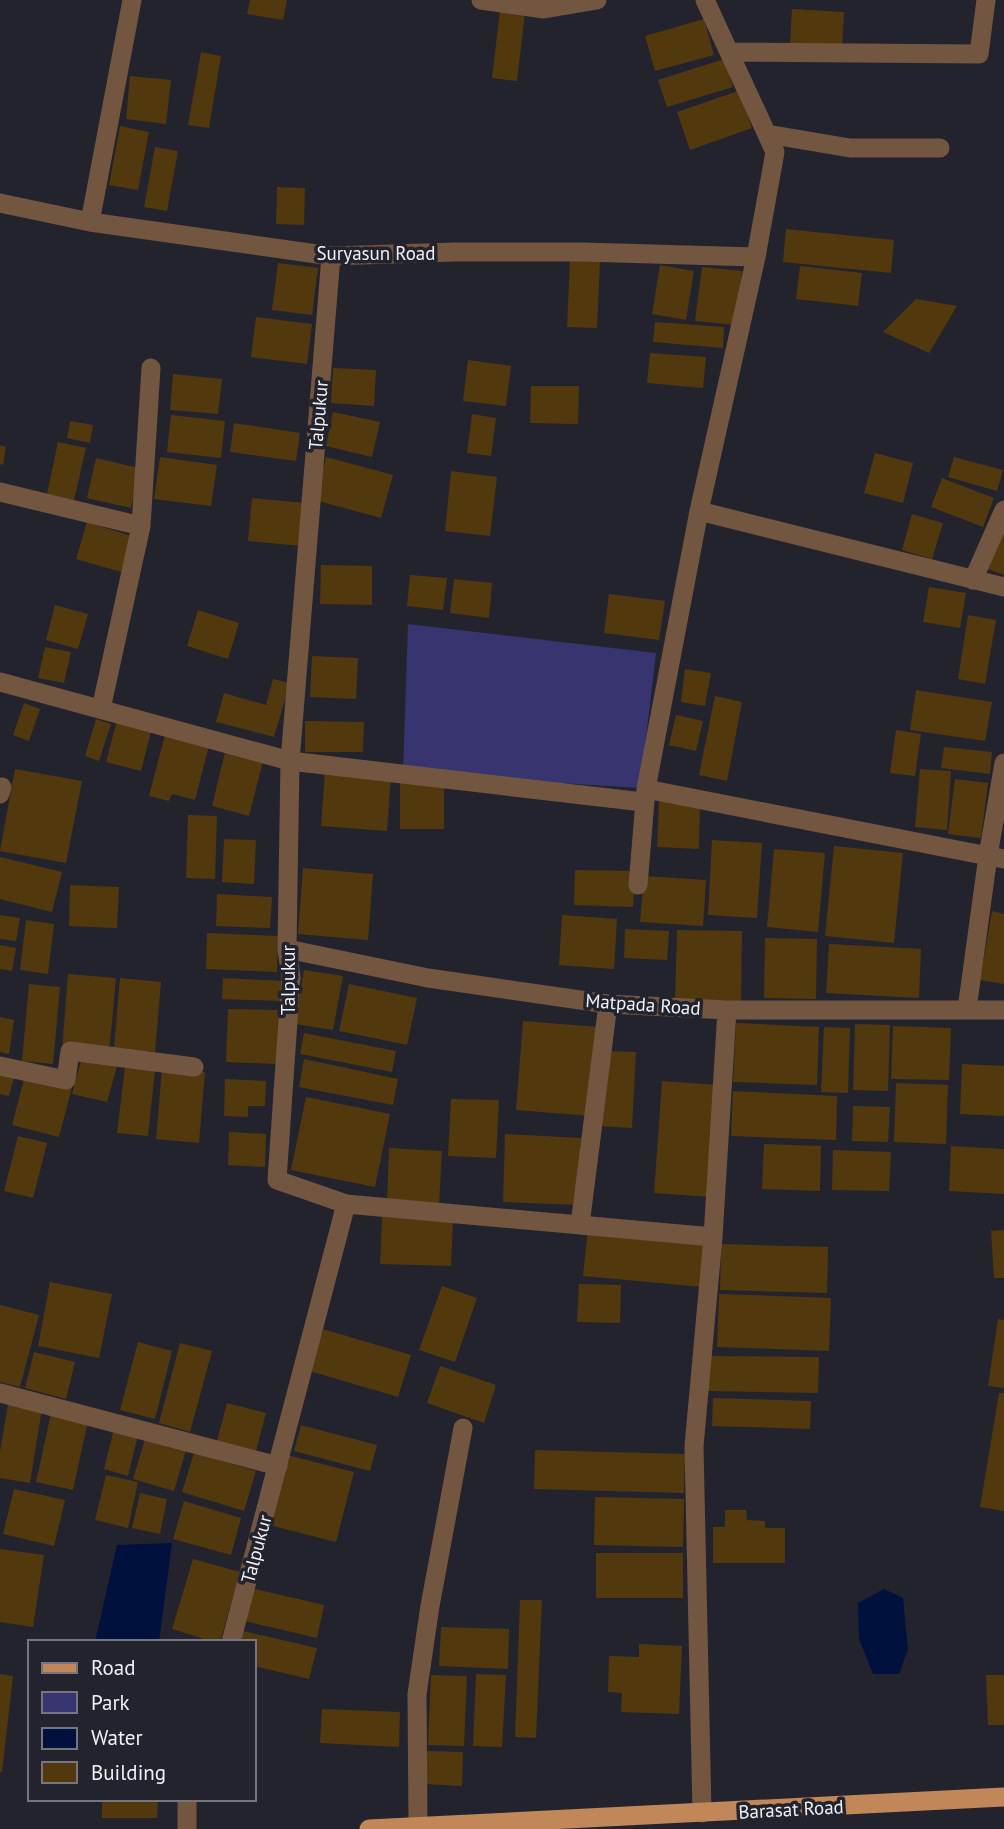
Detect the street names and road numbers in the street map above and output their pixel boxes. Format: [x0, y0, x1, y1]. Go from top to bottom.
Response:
street label: Suryasun Road [317, 241, 436, 265]
street label: Talpukur [303, 379, 333, 451]
street label: Talpukur [276, 945, 300, 1015]
street label: Matpada Road [585, 988, 701, 1020]
street label: Talpukur [235, 1512, 277, 1586]
street label: Barasat Road [738, 1794, 844, 1824]

